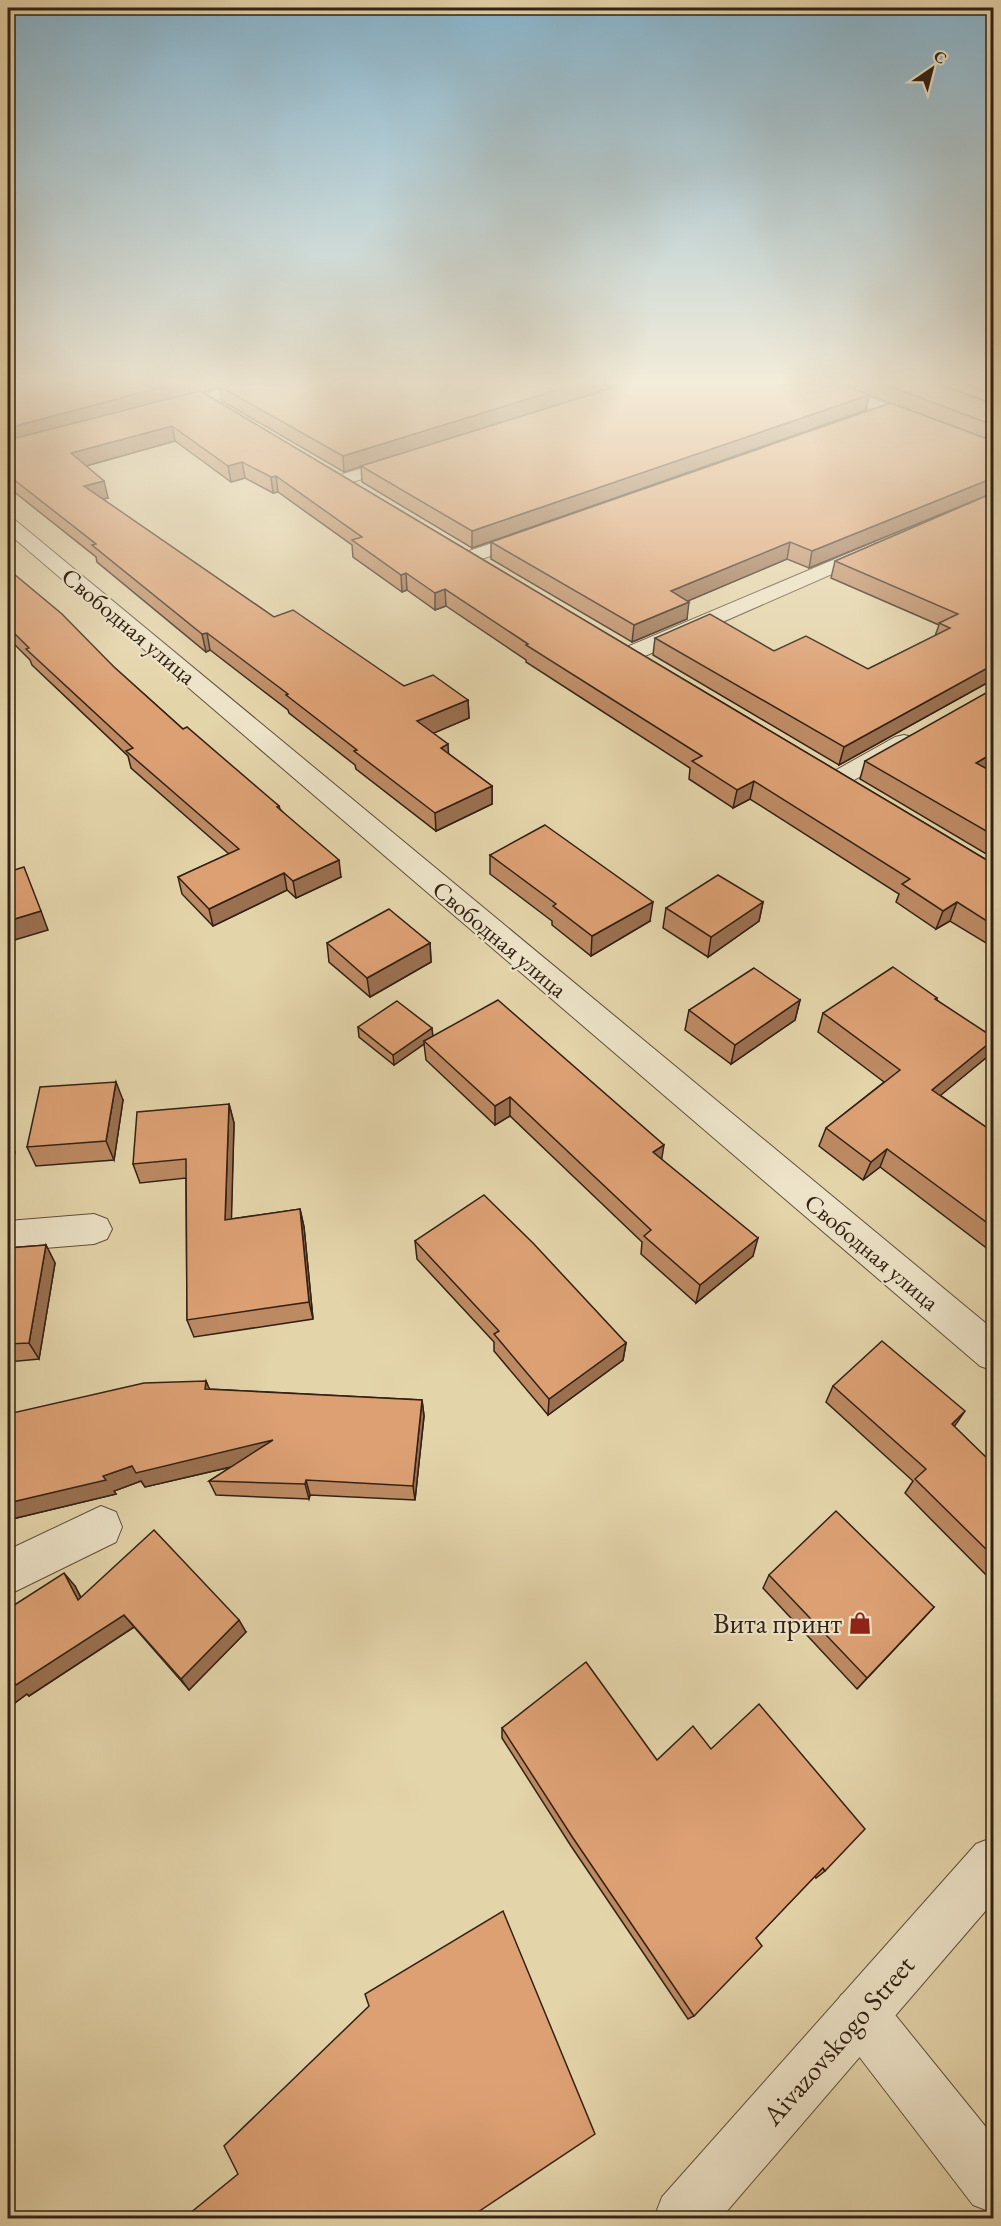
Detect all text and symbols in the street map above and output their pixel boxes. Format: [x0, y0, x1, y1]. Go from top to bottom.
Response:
north arrow [902, 39, 962, 99]
text: С [930, 45, 951, 69]
street label: Свободная улица [55, 561, 203, 692]
street label: Свободная улица [426, 874, 574, 1005]
street label: Свободная улица [798, 1187, 946, 1318]
place label: Вита принт [713, 1605, 843, 1641]
shop icon: Вита принт [847, 1610, 873, 1636]
street label: Aivazovskogo Street [754, 1947, 922, 2133]

